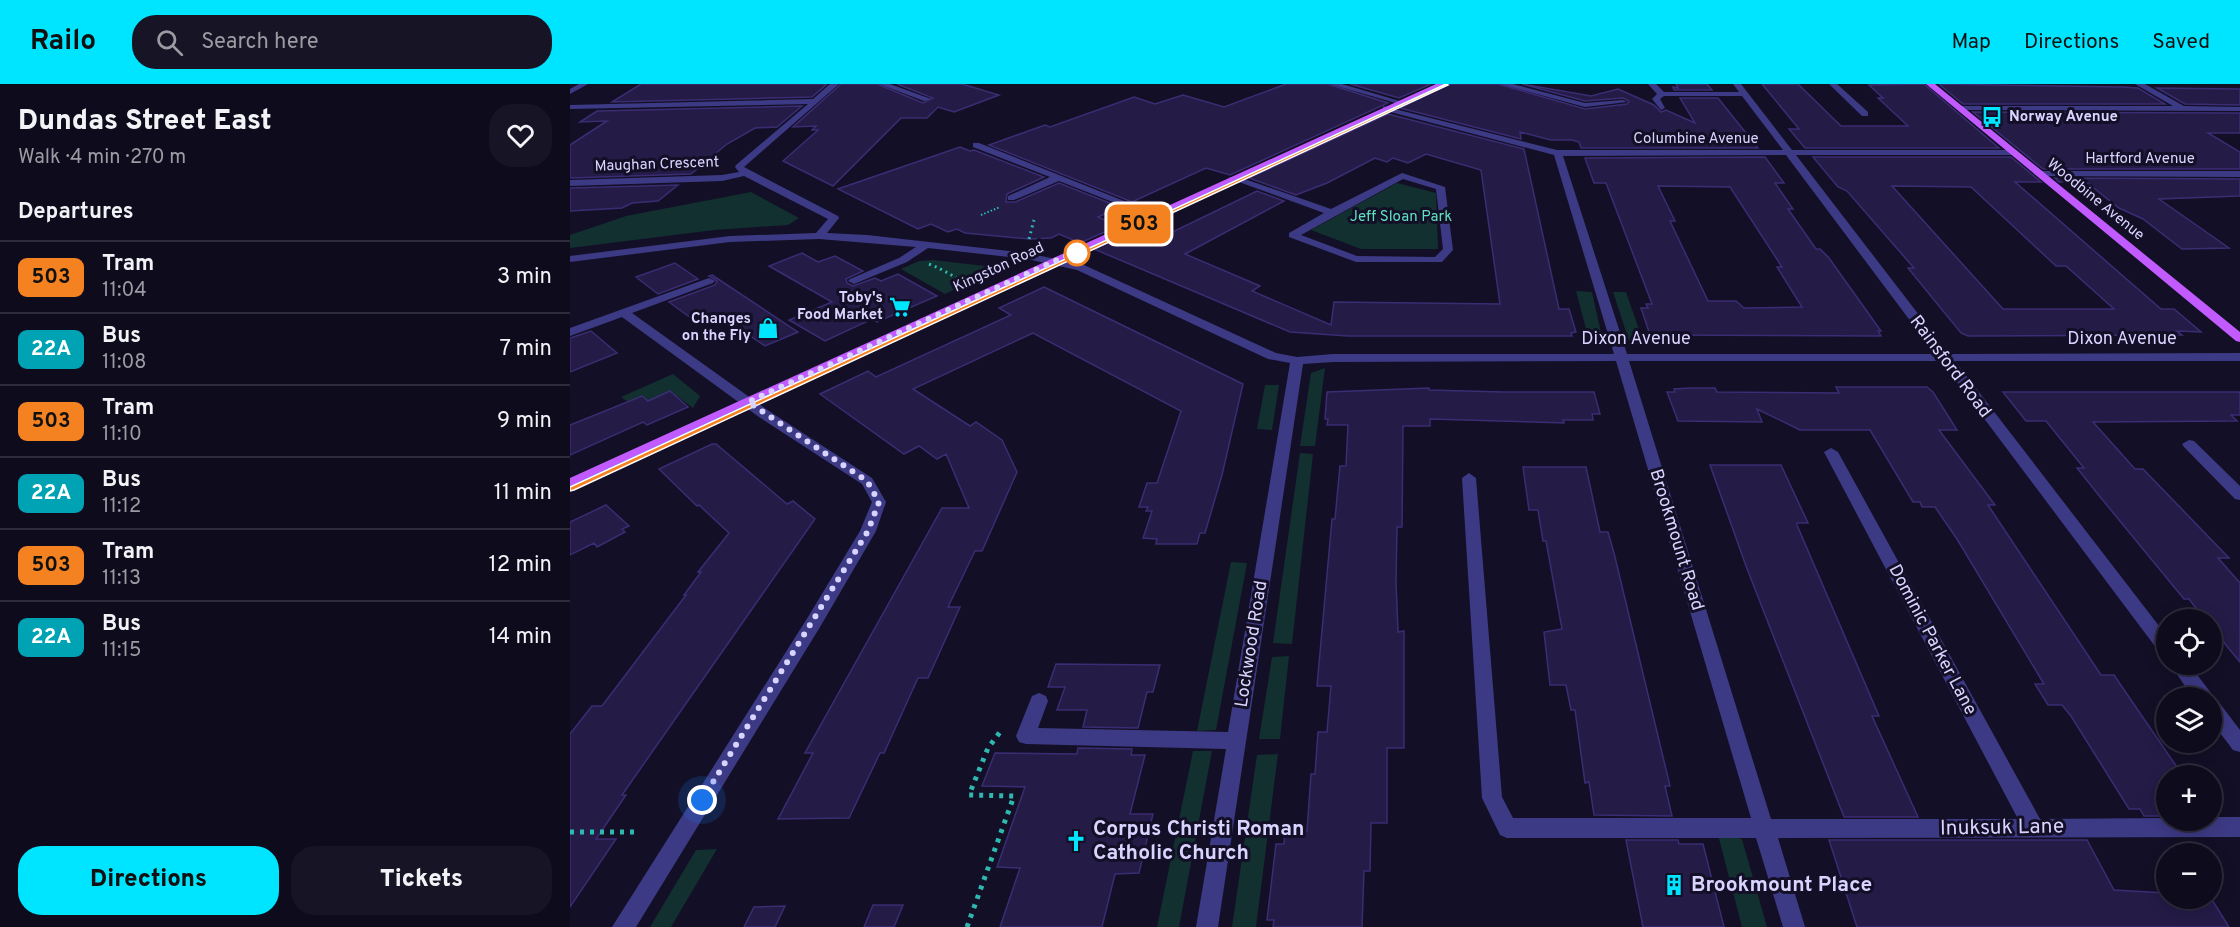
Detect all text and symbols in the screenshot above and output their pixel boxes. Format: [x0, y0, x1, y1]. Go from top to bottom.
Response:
search box [132, 15, 552, 69]
text: Railo [30, 24, 96, 60]
icon: search [153, 26, 186, 59]
text: Search here [201, 29, 319, 56]
text: Map [1951, 29, 1991, 56]
text: Directions [2024, 29, 2119, 56]
text: Saved [2152, 29, 2210, 56]
text: Dundas Street East [18, 104, 272, 140]
button: heart [489, 104, 552, 167]
bus stop icon: Norway Avenue [1980, 105, 2004, 129]
place label: Norway Avenue [2009, 108, 2118, 127]
street label: Columbine Avenue [1633, 130, 1759, 149]
text: Walk · 4 min · 270 m [18, 145, 186, 171]
street label: Hartford Avenue [2085, 150, 2195, 169]
street label: Maughan Crescent [594, 153, 720, 177]
street label: Woodbine Avenue [2042, 155, 2148, 245]
text: Departures [18, 199, 134, 226]
line badge: 503 [1104, 204, 1174, 244]
park label: Jeff Sloan Park [1350, 208, 1452, 227]
text: 503 [1119, 211, 1159, 238]
street label: Kingston Road [950, 239, 1048, 297]
unlabelled marker [1064, 240, 1090, 266]
text: Tram [102, 251, 154, 278]
text: 503 [31, 264, 71, 291]
text: 3 min [497, 264, 552, 291]
text: 11:04 [102, 278, 147, 304]
place label: Toby's Food Market [797, 289, 883, 325]
supermarket icon: Toby's Food Market [888, 295, 912, 319]
place label: Changes on the Fly [682, 310, 751, 346]
street label: Rainsford Road [1904, 311, 1996, 423]
shop icon: Changes on the Fly [756, 316, 780, 340]
text: Bus [102, 323, 141, 350]
street label: Dixon Avenue [1581, 328, 1691, 351]
street label: Dixon Avenue [2067, 328, 2177, 351]
text: 22A [31, 336, 71, 363]
text: 7 min [500, 336, 552, 363]
text: 11:08 [102, 350, 146, 376]
text: Tram [102, 395, 154, 422]
text: 503 [31, 408, 71, 435]
text: 9 min [497, 408, 552, 435]
text: 11:10 [102, 422, 142, 448]
street label: Brookmount Road [1644, 466, 1708, 614]
text: Bus [102, 467, 141, 494]
text: 22A [31, 480, 71, 507]
text: 11 min [494, 480, 552, 507]
text: 11:12 [102, 494, 141, 520]
text: Tram [102, 539, 154, 566]
text: 503 [31, 552, 71, 579]
text: 12 min [489, 552, 552, 579]
street label: Dominic Parker Lane [1883, 561, 1981, 719]
text: 11:13 [102, 566, 141, 592]
street label: Lockwood Road [1231, 579, 1273, 709]
map controls [2156, 609, 2222, 909]
button: locate [2156, 609, 2222, 675]
text: Bus [102, 611, 141, 638]
text: 22A [31, 624, 71, 651]
text: 14 min [489, 624, 552, 651]
text: 11:15 [102, 638, 141, 664]
button: layers [2156, 687, 2222, 753]
button: + [2156, 765, 2222, 831]
your location [687, 785, 717, 815]
street label: Inuksuk Lane [1940, 813, 2064, 843]
place label: Corpus Christi Roman Catholic Church [1093, 816, 1304, 867]
church icon: Corpus Christi Roman Catholic Church [1064, 829, 1088, 853]
button: − [2156, 843, 2222, 909]
button: Directions [18, 846, 279, 915]
button: Tickets [291, 846, 552, 915]
place label: Brookmount Place [1691, 872, 1872, 899]
building icon: Brookmount Place [1662, 873, 1686, 897]

